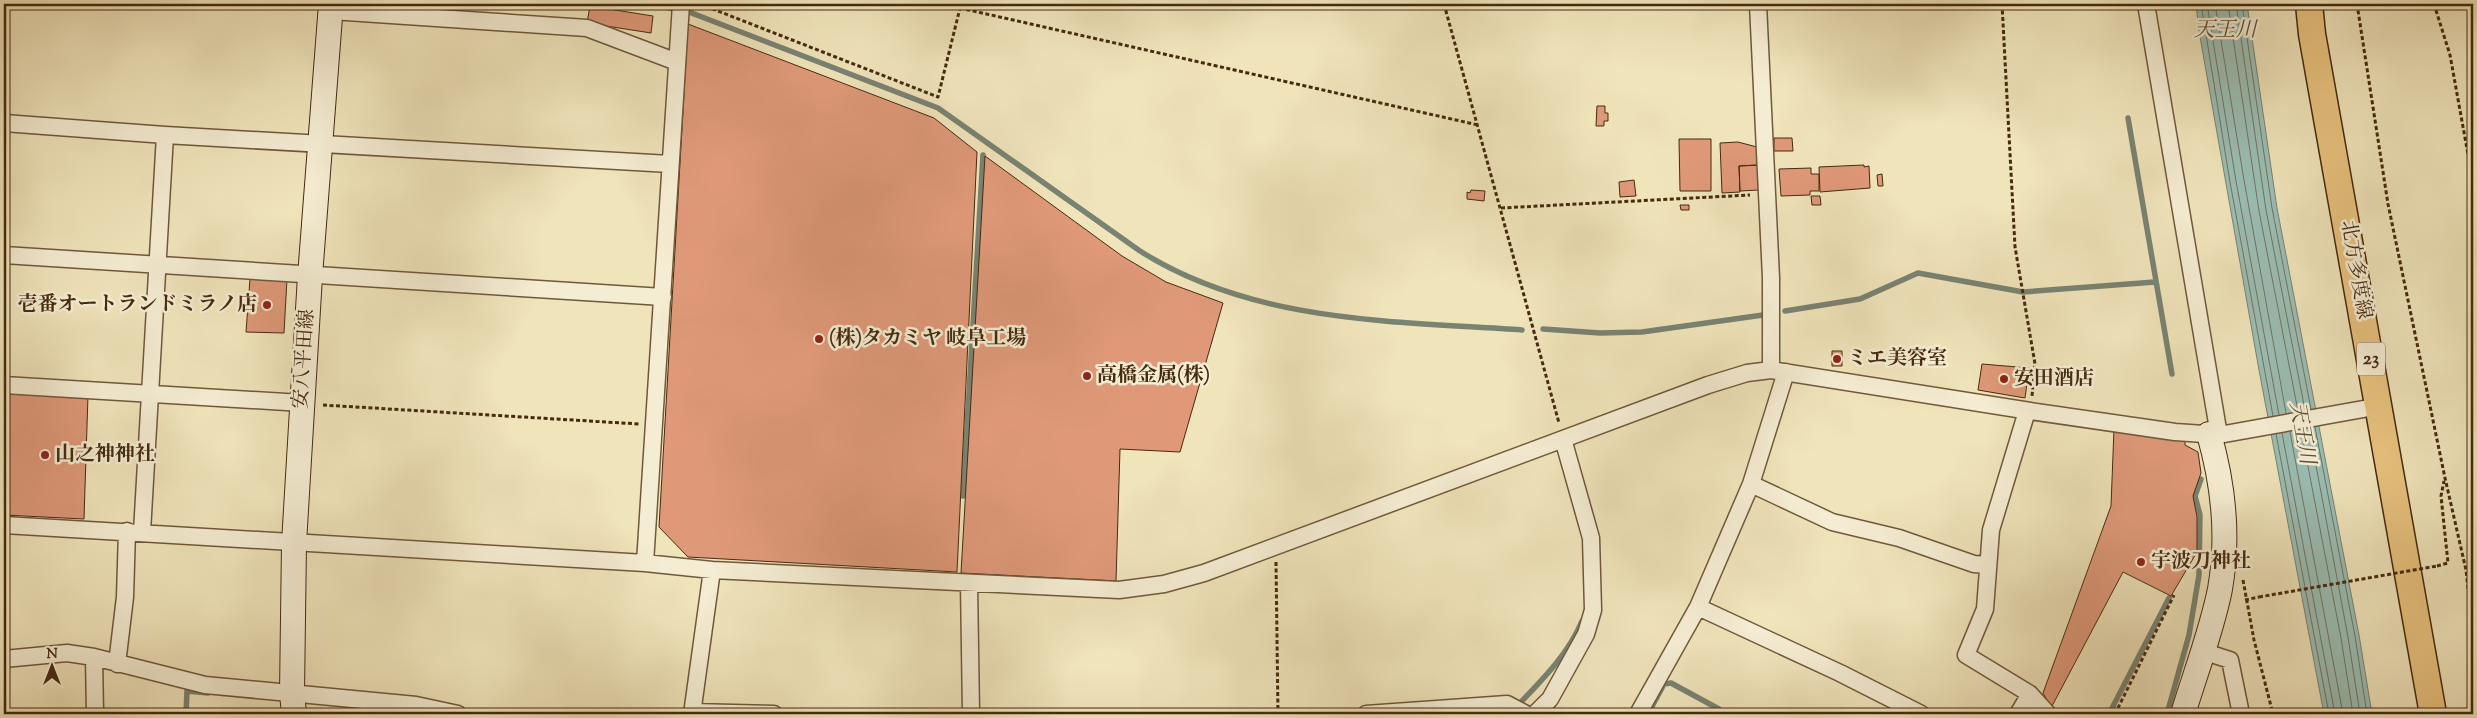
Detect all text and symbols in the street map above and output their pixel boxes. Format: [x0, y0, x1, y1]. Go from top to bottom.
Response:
water label: 天王川 [2194, 16, 2258, 46]
street label: 北方多度線 [2332, 218, 2378, 322]
place label: 壱番オートランドミラノ店 [18, 291, 257, 320]
marker: 壱番オートランドミラノ店 [261, 299, 273, 311]
street label: 安八平田線 [287, 308, 323, 410]
place label: (株)タカミヤ 岐阜工場 [829, 325, 1026, 354]
marker: (株)タカミヤ 岐阜工場 [813, 333, 825, 345]
road number: 23 [2357, 342, 2385, 376]
place label: ミエ美容室 [1847, 345, 1947, 374]
marker: ミエ美容室 [1831, 353, 1843, 365]
place label: 高橋金属(株) [1097, 362, 1210, 391]
place label: 安田酒店 [2014, 365, 2094, 394]
marker: 高橋金属(株) [1081, 370, 1093, 382]
marker: 安田酒店 [1998, 373, 2010, 385]
water label: 天王川 [2281, 399, 2322, 469]
place label: 山之神神社 [55, 441, 155, 470]
marker: 山之神神社 [39, 449, 51, 461]
place label: 宇波刀神社 [2151, 548, 2251, 577]
marker: 宇波刀神社 [2135, 556, 2147, 568]
north arrow [28, 640, 78, 690]
text: N [46, 645, 58, 665]

